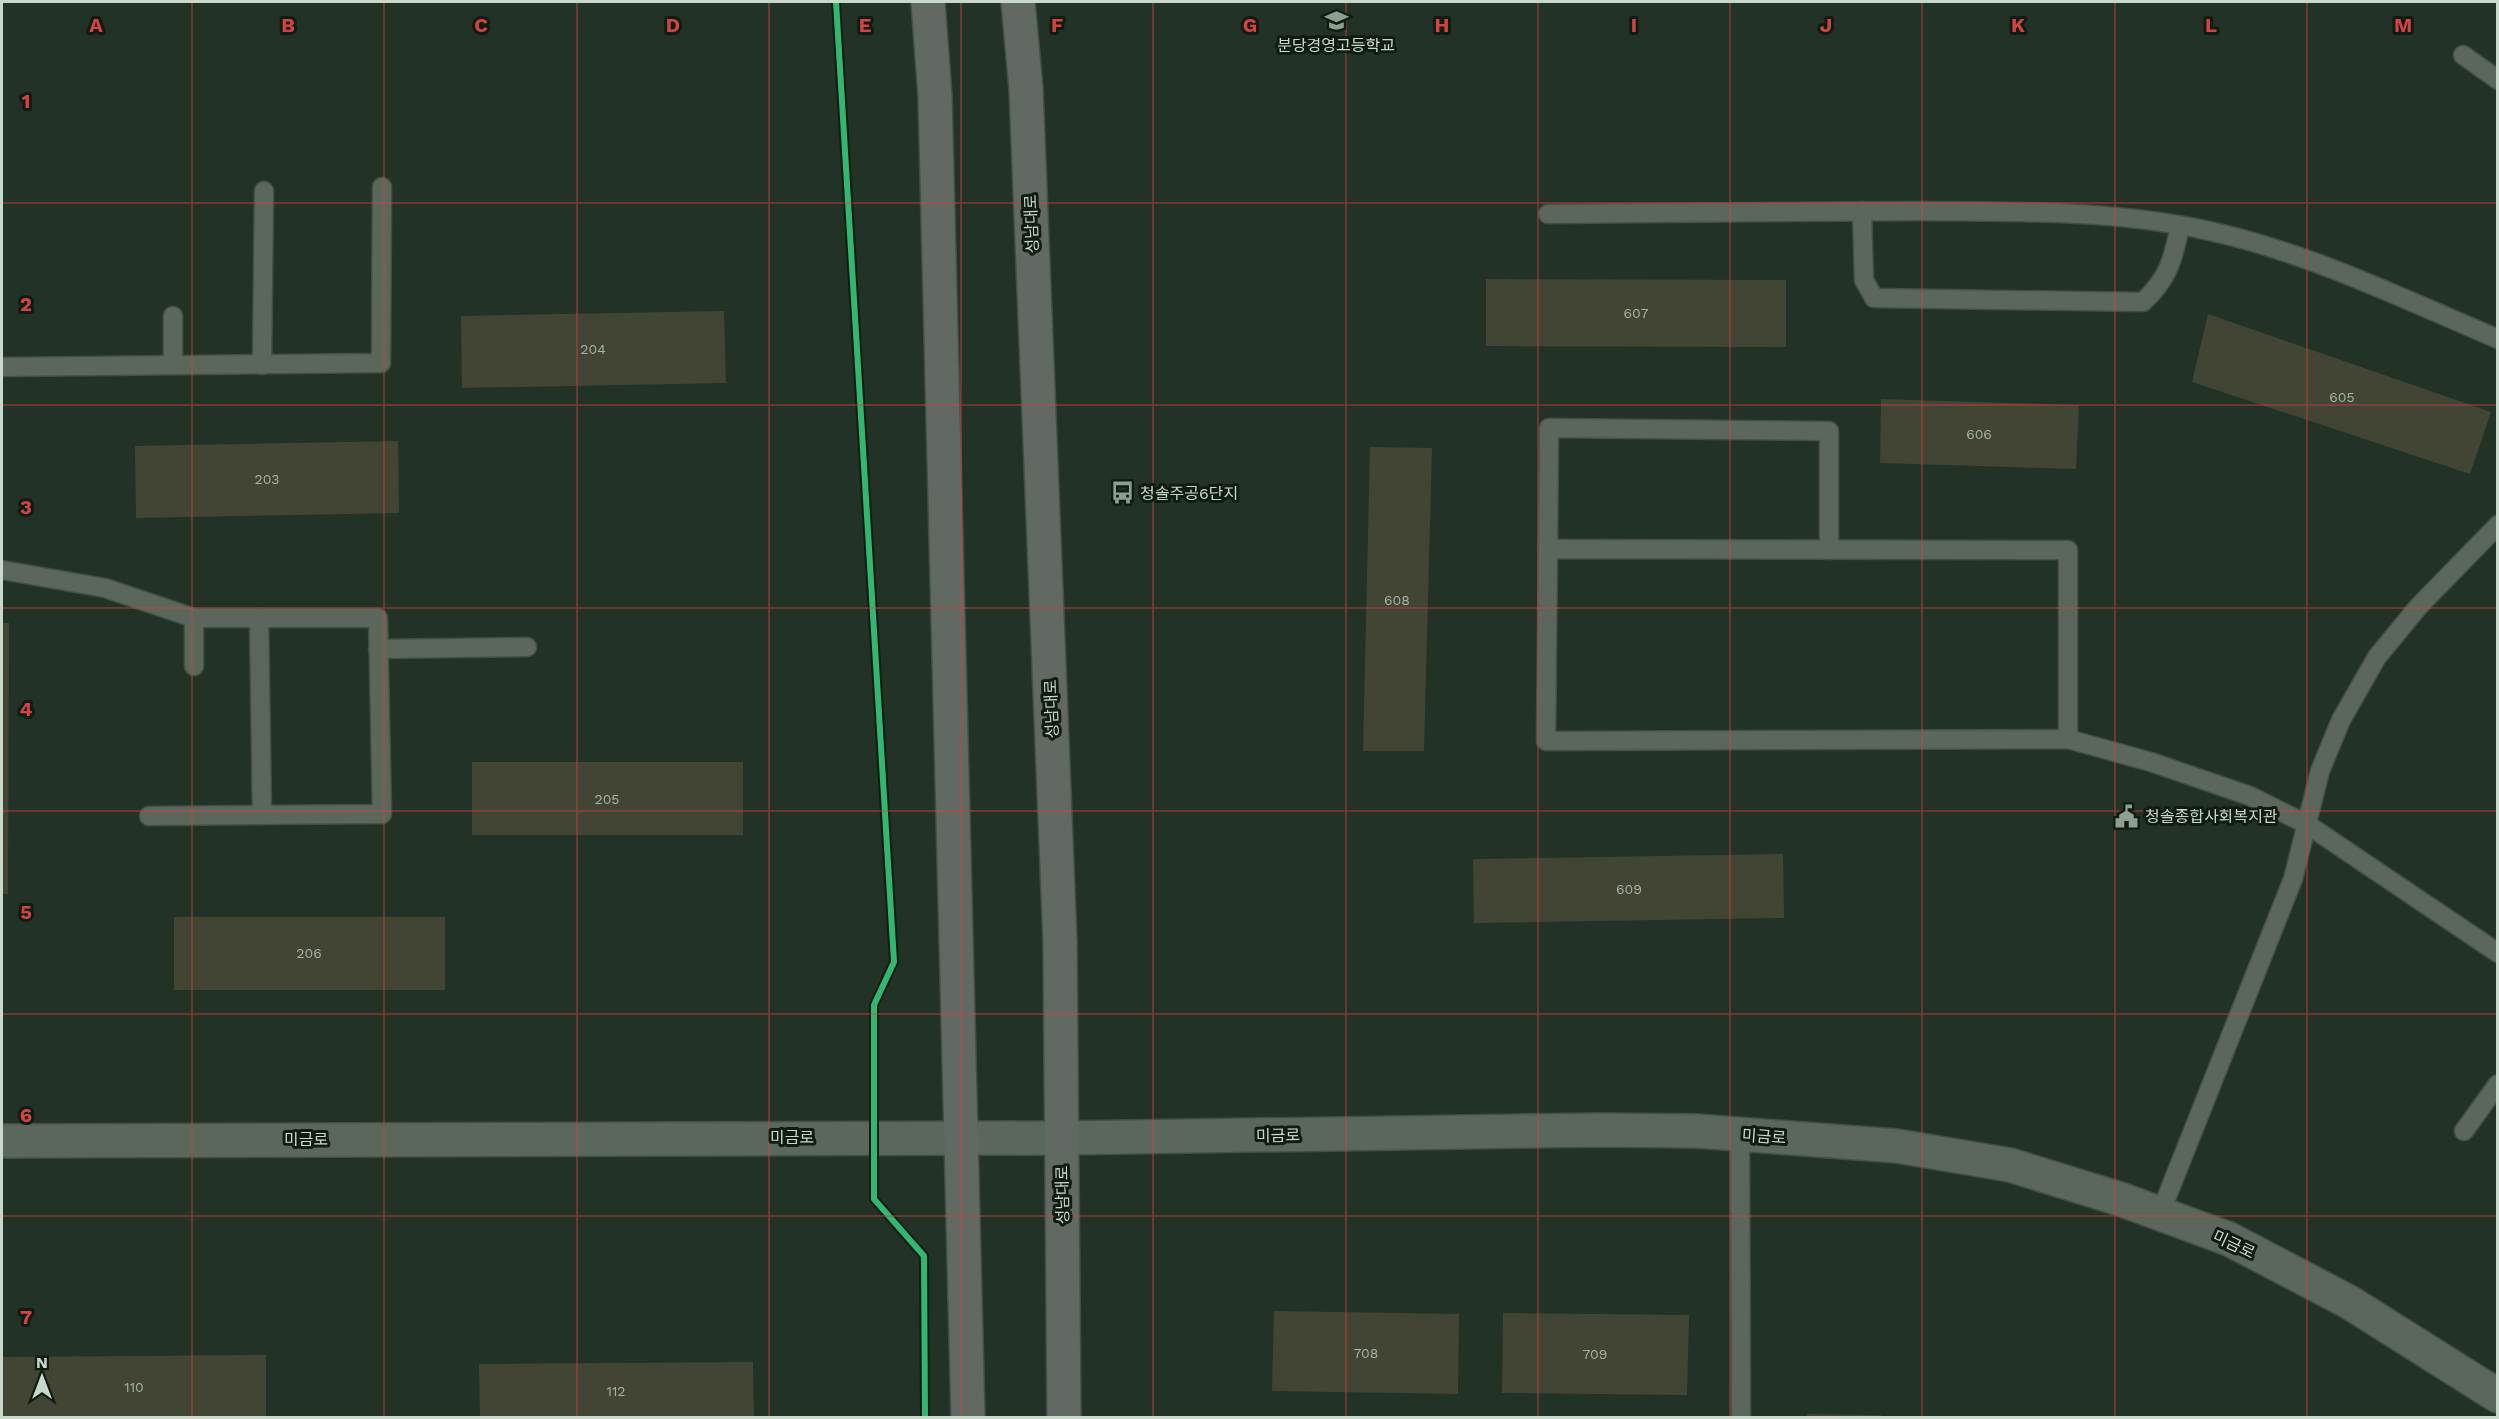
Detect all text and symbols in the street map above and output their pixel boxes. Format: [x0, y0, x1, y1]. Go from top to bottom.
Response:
school or university icon: 분당경영고등학교 [1323, 7, 1349, 33]
text: A [89, 13, 103, 37]
text: B [281, 13, 295, 37]
text: C [474, 13, 488, 37]
text: D [666, 13, 680, 37]
text: E [859, 13, 871, 37]
text: F [1051, 13, 1063, 37]
text: G [1243, 13, 1257, 37]
text: H [1435, 13, 1449, 37]
text: I [1631, 13, 1637, 37]
text: J [1820, 13, 1832, 37]
text: K [2011, 13, 2025, 37]
text: L [2205, 13, 2217, 37]
text: M [2394, 13, 2412, 37]
place label: 분당경영고등학교 [1277, 36, 1395, 55]
text: 1 [22, 89, 30, 113]
street label: 성남대로 [1021, 194, 1042, 254]
text: 2 [20, 292, 32, 316]
house number: 607 [1624, 305, 1649, 321]
house number: 204 [580, 341, 606, 357]
house number: 605 [2329, 389, 2355, 405]
house number: 606 [1966, 426, 1992, 442]
house number: 203 [255, 471, 279, 487]
bus stop icon: 청솔주공6단지 [1109, 480, 1135, 506]
place label: 청솔주공6단지 [1140, 484, 1238, 503]
text: 3 [20, 495, 32, 519]
house number: 608 [1384, 592, 1410, 608]
street label: 성남대로 [1041, 679, 1062, 739]
text: 4 [20, 697, 33, 721]
house number: 205 [594, 791, 620, 807]
public building icon: 청솔종합사회복지관 [2114, 803, 2140, 829]
place label: 청솔종합사회복지관 [2145, 807, 2278, 826]
house number: 609 [1616, 881, 1642, 897]
text: 5 [20, 900, 32, 924]
house number: 206 [296, 945, 322, 961]
text: 6 [20, 1103, 32, 1127]
street label: 미금로 [1741, 1125, 1787, 1148]
street label: 미금로 [1256, 1126, 1301, 1145]
street label: 미금로 [770, 1128, 814, 1147]
street label: 미금로 [284, 1130, 328, 1149]
street label: 성남대로 [1052, 1165, 1073, 1225]
street label: 미금로 [2210, 1227, 2258, 1263]
text: 7 [20, 1305, 32, 1329]
house number: 708 [1354, 1345, 1378, 1361]
house number: 709 [1583, 1346, 1607, 1362]
north arrow [12, 1347, 72, 1407]
text: N [36, 1353, 48, 1372]
house number: 110 [124, 1379, 144, 1395]
house number: 112 [606, 1383, 626, 1399]

